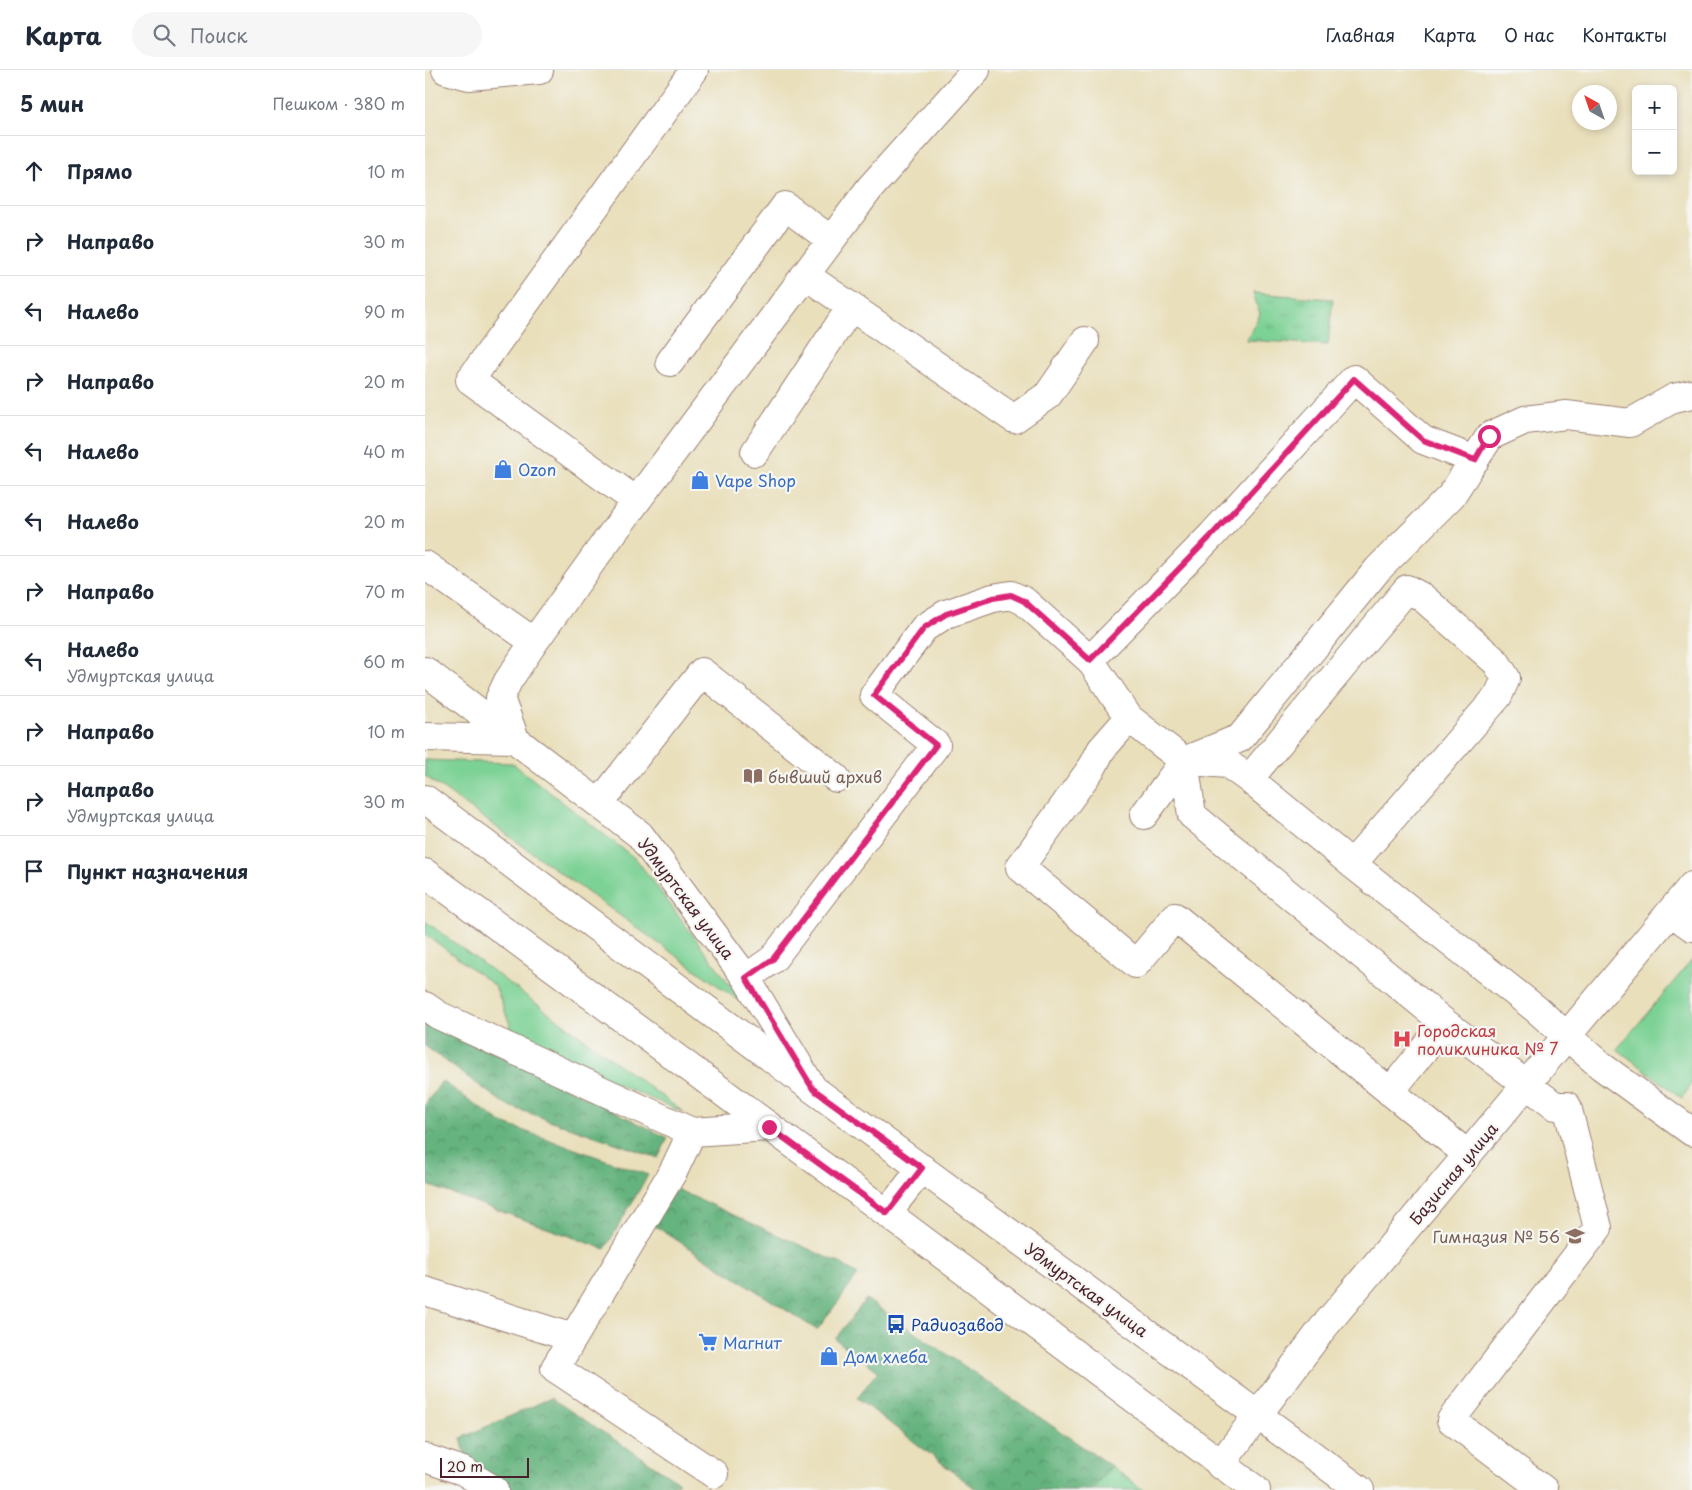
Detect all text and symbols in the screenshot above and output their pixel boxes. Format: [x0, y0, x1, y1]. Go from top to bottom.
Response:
search box [132, 12, 482, 57]
text: Карта [25, 17, 102, 53]
icon: search [150, 21, 178, 49]
text: Поиск [190, 21, 248, 49]
text: Главная [1326, 21, 1395, 48]
text: Карта [1423, 21, 1476, 48]
text: О нас [1504, 21, 1554, 48]
text: Контакты [1582, 21, 1667, 48]
north arrow [1572, 85, 1617, 130]
map controls [1632, 85, 1677, 175]
button: + [1632, 85, 1677, 130]
text: 5 мин [20, 87, 84, 119]
text: Пешком · 380 m [272, 91, 405, 115]
button: − [1632, 130, 1677, 175]
icon: ahead [20, 157, 48, 185]
text: Прямо [67, 157, 132, 185]
text: 10 m [368, 159, 405, 183]
icon: right [20, 227, 48, 255]
text: Направо [67, 227, 154, 255]
text: 30 m [363, 229, 405, 253]
icon: left [20, 297, 48, 325]
text: Налево [67, 297, 139, 325]
text: 90 m [364, 299, 405, 323]
icon: right [20, 367, 48, 395]
text: Направо [67, 367, 154, 395]
text: 20 m [364, 369, 405, 393]
route start [1478, 425, 1501, 448]
icon: left [20, 437, 48, 465]
text: Налево [67, 437, 139, 465]
text: 40 m [363, 439, 405, 463]
place label: Ozon [518, 457, 556, 481]
shop icon: Ozon [492, 458, 514, 480]
place label: Vape Shop [715, 468, 796, 492]
shop icon: Vape Shop [689, 469, 711, 491]
icon: left [20, 507, 48, 535]
text: Налево [67, 507, 139, 535]
text: 20 m [364, 509, 405, 533]
icon: right [20, 577, 48, 605]
text: Направо [67, 577, 154, 605]
text: 70 m [365, 579, 405, 603]
text: Налево [67, 635, 139, 663]
icon: left [20, 647, 48, 675]
text: 60 m [363, 649, 405, 673]
text: Удмуртская улица [67, 663, 214, 687]
icon: right [20, 717, 48, 745]
text: Направо [67, 717, 154, 745]
text: 10 m [368, 719, 405, 743]
place label: бывший архив [768, 764, 882, 788]
library icon: бывший архив [742, 765, 764, 787]
text: Направо [67, 775, 154, 803]
icon: right [20, 787, 48, 815]
text: 30 m [363, 789, 405, 813]
text: Удмуртская улица [67, 803, 214, 827]
street label: Удмуртская улица [633, 832, 741, 964]
icon: arrive [20, 857, 48, 885]
text: Пункт назначения [67, 857, 248, 885]
place label: Городская поликлиника № 7 [1417, 1018, 1558, 1060]
hospital icon: Городская поликлиника № 7 [1391, 1028, 1413, 1050]
route end [758, 1116, 781, 1139]
street label: Базисная улица [1403, 1117, 1503, 1229]
place label: Гимназия № 56 [1433, 1224, 1560, 1248]
school or university icon: Гимназия № 56 [1564, 1225, 1586, 1247]
street label: Удмуртская улица [1020, 1236, 1154, 1342]
place label: Радиозавод [911, 1312, 1004, 1336]
bus stop icon: Радиозавод [885, 1313, 907, 1335]
place label: Магнит [723, 1330, 783, 1354]
supermarket icon: Магнит [697, 1331, 719, 1353]
place label: Дом хлеба [843, 1344, 928, 1368]
shop icon: Дом хлеба [818, 1345, 840, 1367]
scale bar [440, 1455, 529, 1478]
text: 20 m [447, 1456, 483, 1477]

